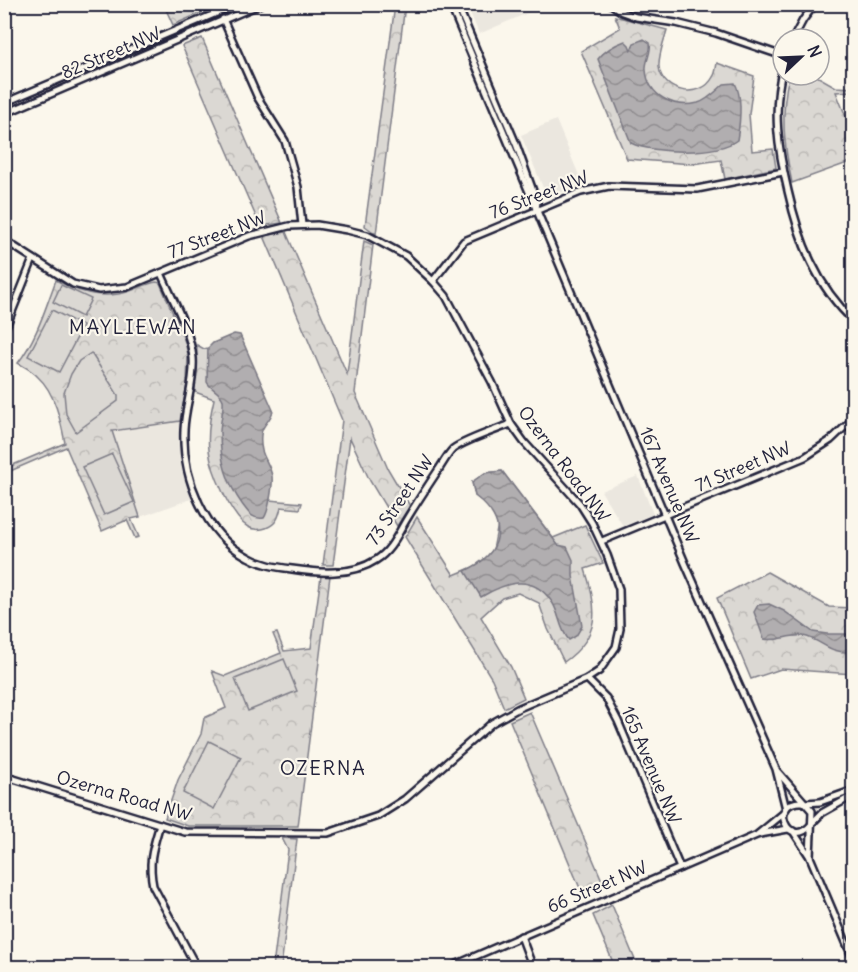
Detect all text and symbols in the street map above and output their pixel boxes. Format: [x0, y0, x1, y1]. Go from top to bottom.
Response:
street label: 82 Street NW [58, 21, 164, 84]
north arrow [771, 27, 831, 87]
text: N [803, 42, 826, 60]
street label: 76 Street NW [486, 165, 592, 224]
street label: 77 Street NW [165, 205, 269, 264]
district label: MAYLIEWAN [69, 314, 197, 339]
street label: Ozerna Road NW [513, 401, 616, 526]
street label: 167 Avenue NW [635, 423, 704, 546]
street label: 71 Street NW [692, 436, 794, 497]
street label: 73 Street NW [361, 450, 438, 549]
street label: 165 Avenue NW [616, 703, 687, 827]
district label: OZERNA [280, 755, 366, 780]
street label: Ozerna Road NW [54, 765, 194, 826]
street label: 66 Street NW [543, 855, 650, 918]

